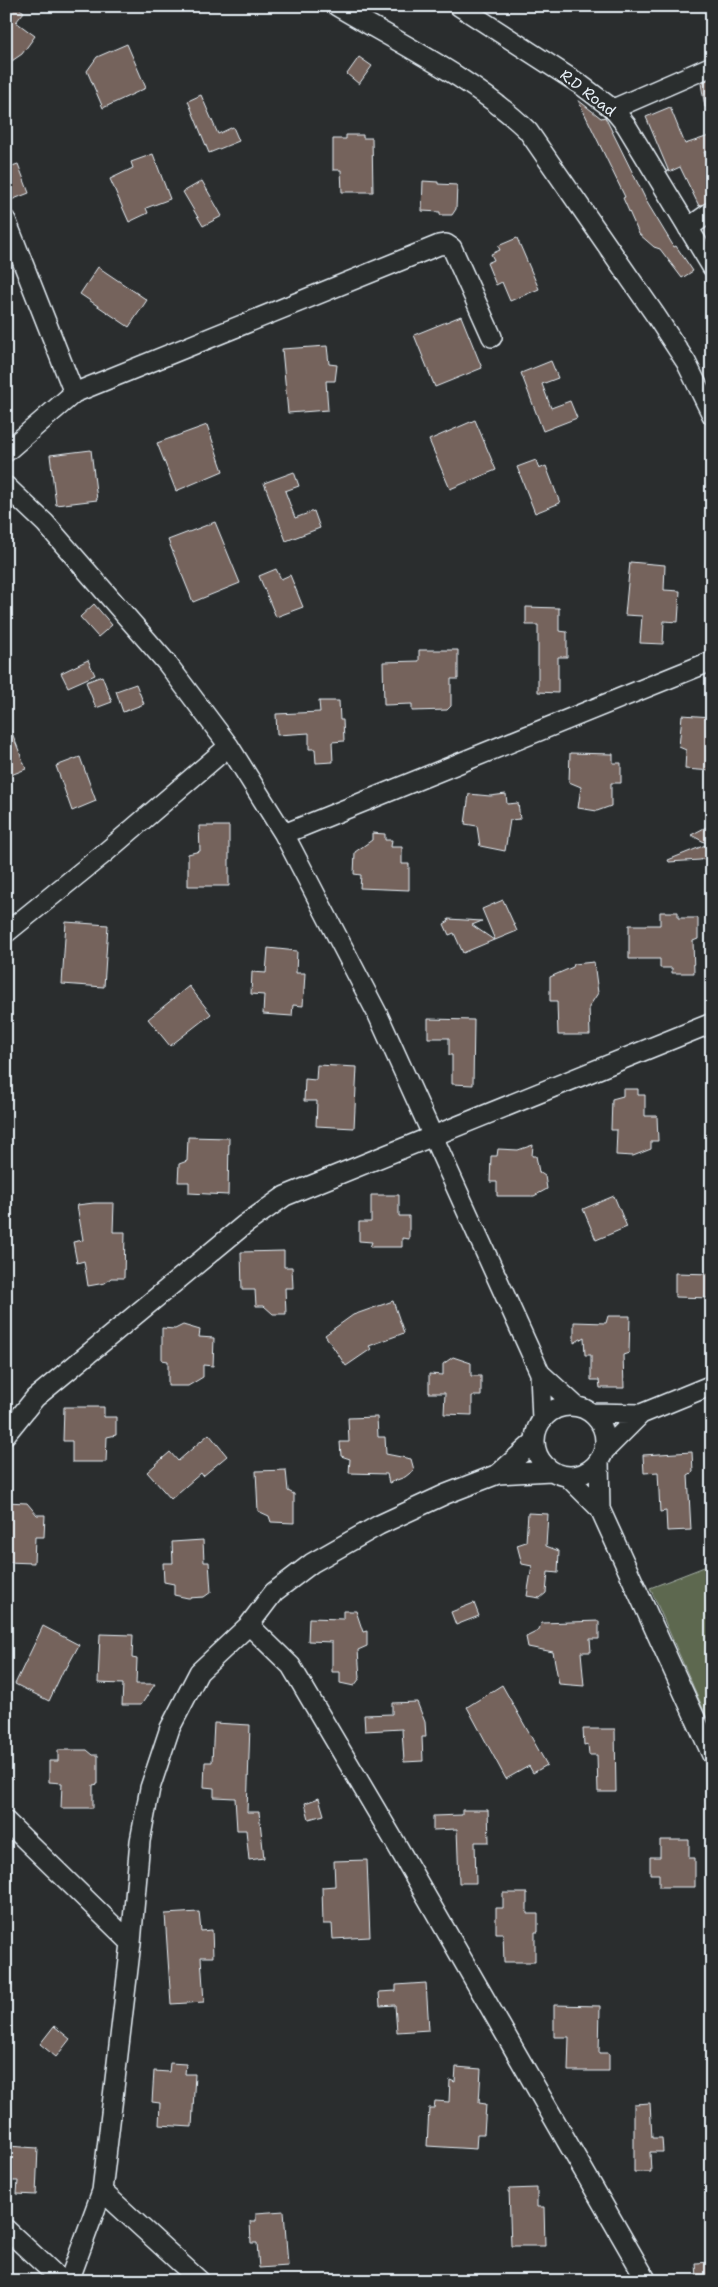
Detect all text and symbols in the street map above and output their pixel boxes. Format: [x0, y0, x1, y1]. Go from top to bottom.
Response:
street label: R.D Road [556, 65, 620, 121]

